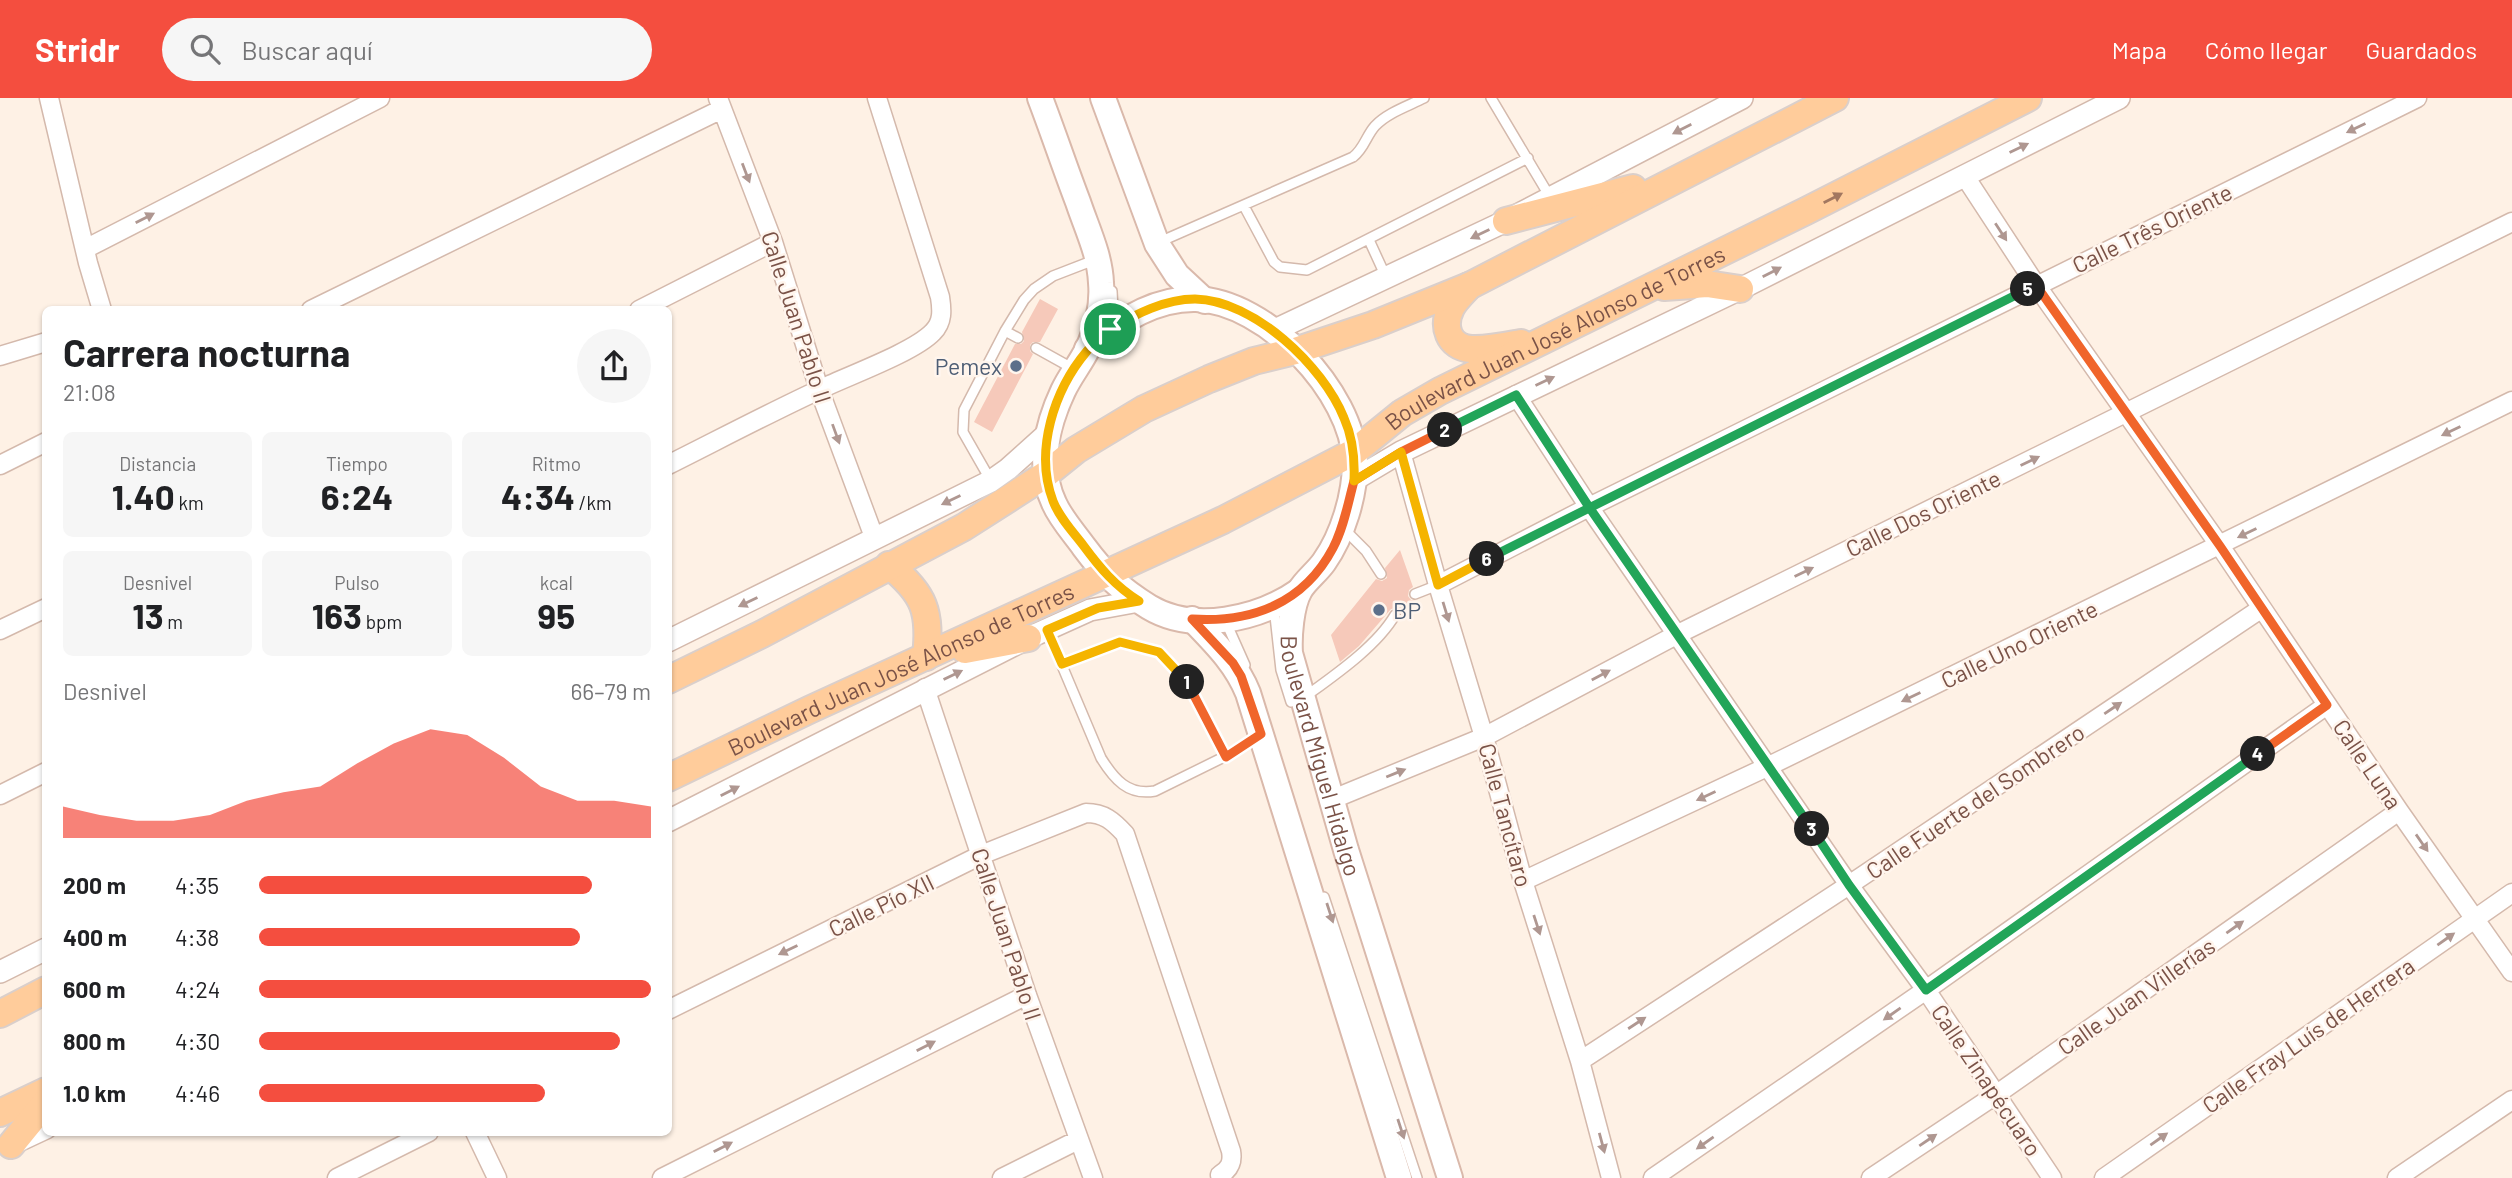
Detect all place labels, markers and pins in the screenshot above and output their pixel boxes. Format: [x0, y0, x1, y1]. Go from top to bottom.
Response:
pin: 5 [2010, 272, 2046, 306]
pin [1080, 299, 1140, 359]
place label: Pemex [935, 352, 1002, 380]
marker: Pemex [1008, 358, 1024, 374]
pin: 2 [1428, 412, 1462, 448]
pin: 6 [1470, 542, 1504, 576]
place label: BP [1393, 596, 1421, 624]
marker: BP [1371, 602, 1387, 618]
pin: 1 [1170, 664, 1204, 700]
pin: 4 [2240, 736, 2276, 772]
pin: 3 [1794, 812, 1829, 846]

